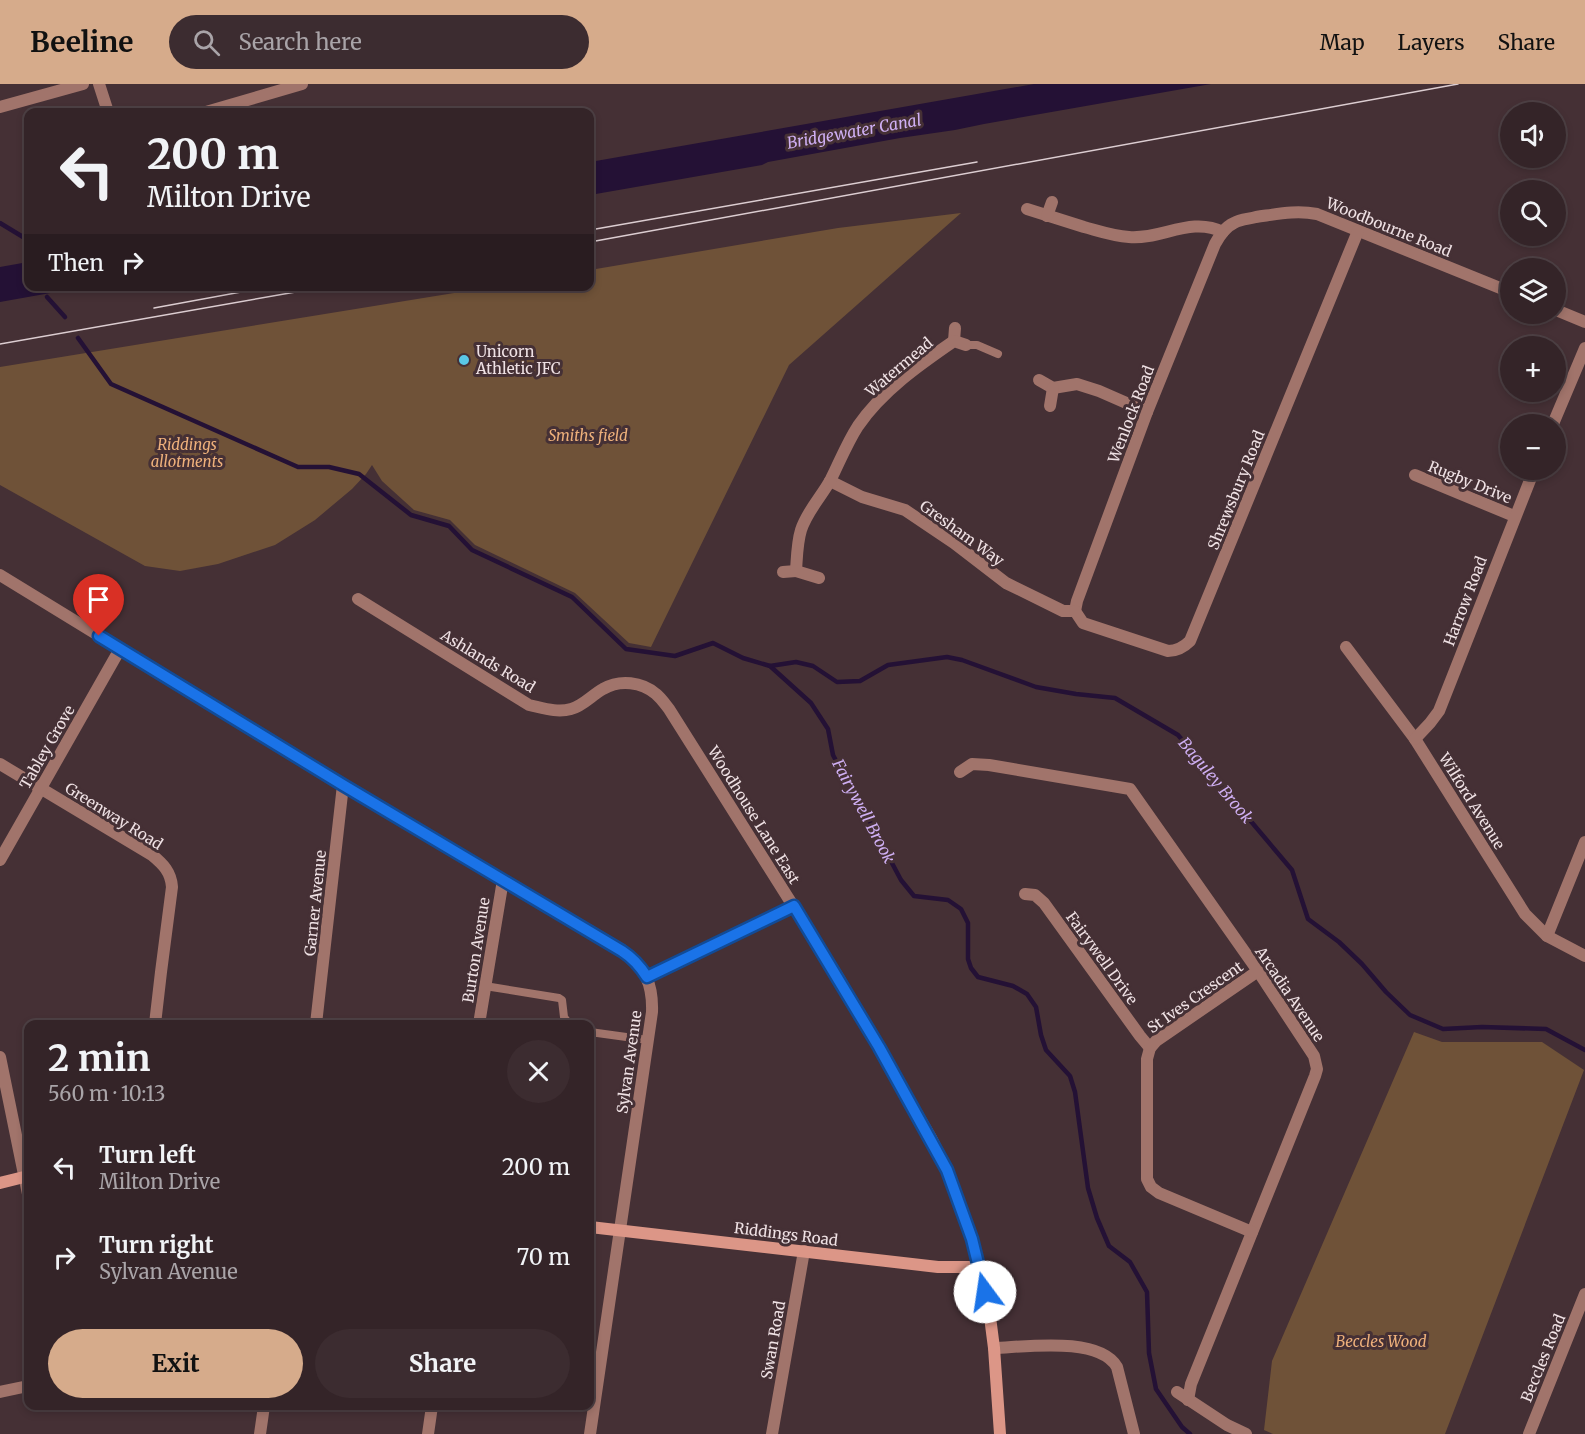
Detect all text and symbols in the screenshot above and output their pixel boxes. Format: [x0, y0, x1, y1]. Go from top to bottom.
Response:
search box [169, 15, 589, 69]
text: Beeline [30, 24, 133, 60]
icon: search [190, 26, 223, 59]
text: Search here [238, 28, 362, 56]
text: Map [1320, 29, 1365, 56]
text: Layers [1398, 29, 1465, 56]
text: Share [1498, 29, 1555, 56]
map controls [1500, 102, 1566, 480]
button: sound [1500, 102, 1566, 168]
water label: Bridgewater Canal [785, 109, 923, 153]
text: 200 m [147, 128, 279, 180]
icon: left [48, 132, 126, 210]
text: Milton Drive [147, 180, 311, 214]
button: search [1500, 180, 1566, 246]
street label: Woodbourne Road [1323, 193, 1454, 261]
icon: right [116, 246, 149, 279]
text: Then [48, 249, 104, 277]
button: layers [1500, 258, 1566, 324]
street label: Watermead [861, 333, 937, 401]
button: + [1500, 336, 1566, 402]
place label: Unicorn Athletic JFC [475, 342, 561, 378]
marker: Unicorn Athletic JFC [457, 353, 471, 367]
street label: Wenlock Road [1103, 363, 1158, 466]
button: − [1500, 414, 1566, 480]
park label: Smiths field [548, 426, 628, 445]
street label: Shrewsbury Road [1203, 428, 1269, 552]
park label: Riddings allotments [151, 435, 223, 471]
street label: Rugby Drive [1425, 457, 1515, 507]
street label: Gresham Way [916, 496, 1008, 570]
street label: Harrow Road [1439, 553, 1491, 649]
pin [73, 574, 124, 636]
icon: arrive [82, 583, 115, 616]
street label: Ashlands Road [437, 625, 539, 697]
street label: Tabley Grove [15, 702, 79, 792]
water label: Baguley Brook [1174, 733, 1258, 827]
street label: Woodhouse Lane East [703, 742, 804, 888]
street label: Wilford Avenue [1434, 748, 1509, 853]
water label: Fairywell Brook [828, 755, 900, 867]
street label: Greenway Road [62, 778, 166, 854]
street label: Garner Avenue [300, 849, 330, 957]
street label: Burton Avenue [458, 896, 494, 1004]
street label: Fairywell Drive [1062, 908, 1142, 1008]
street label: Arcadia Avenue [1251, 942, 1329, 1045]
street label: St Ives Crescent [1143, 957, 1247, 1037]
street label: Sylvan Avenue [612, 1009, 646, 1115]
text: 2 min [48, 1036, 151, 1081]
button: close [507, 1040, 570, 1103]
text: 560 m · 10:13 [48, 1081, 165, 1106]
text: Turn left [99, 1141, 196, 1169]
icon: left [48, 1151, 81, 1184]
text: 200 m [502, 1153, 570, 1181]
text: Milton Drive [99, 1169, 220, 1194]
street label: Riddings Road [733, 1218, 839, 1250]
text: Turn right [99, 1231, 213, 1259]
icon: right [48, 1241, 81, 1274]
text: 70 m [517, 1243, 570, 1271]
text: Sylvan Avenue [99, 1259, 238, 1284]
position arrow [953, 1260, 1017, 1324]
street label: Swan Road [757, 1299, 789, 1381]
street label: Beccles Road [1517, 1311, 1569, 1405]
button: Exit [48, 1329, 303, 1398]
button: Share [315, 1329, 570, 1398]
park label: Beccles Wood [1336, 1332, 1427, 1351]

